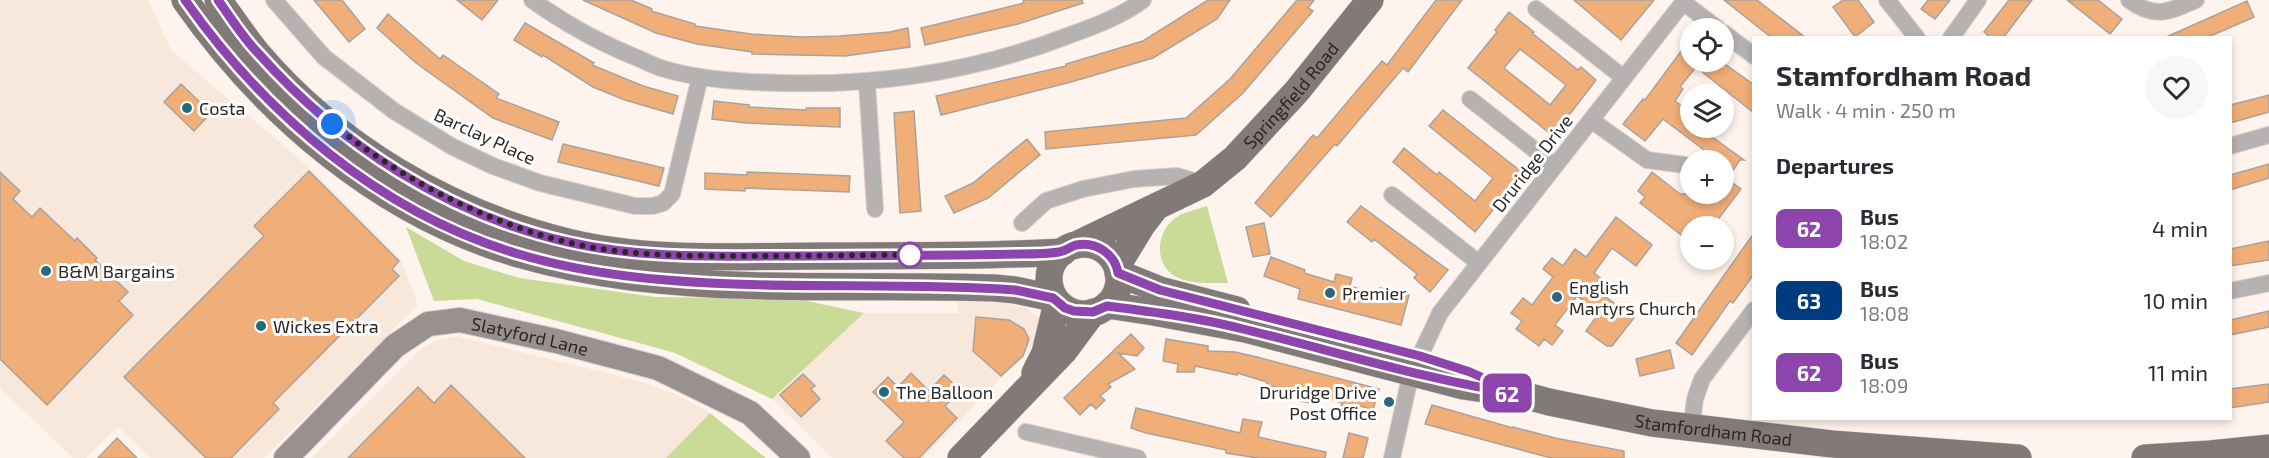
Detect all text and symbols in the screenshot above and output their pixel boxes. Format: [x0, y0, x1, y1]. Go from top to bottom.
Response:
map controls [1680, 18, 1734, 270]
button: locate [1680, 18, 1734, 72]
street label: Springfield Road [1238, 37, 1343, 153]
button: heart [2145, 56, 2208, 119]
text: Stamfordham Road [1776, 58, 2031, 92]
button: layers [1680, 84, 1734, 138]
place label: Costa [199, 97, 245, 119]
text: Walk · 4 min · 250 m [1776, 98, 1956, 122]
marker: Costa [180, 101, 194, 115]
street label: Barclay Place [431, 103, 539, 169]
your location [317, 109, 347, 139]
street label: Druridge Drive [1487, 110, 1577, 216]
button: + [1680, 150, 1734, 204]
text: Departures [1776, 152, 1894, 178]
text: Bus [1860, 203, 1899, 229]
text: 4 min [2152, 215, 2208, 241]
button: − [1680, 216, 1734, 270]
text: 62 [1797, 216, 1821, 241]
text: 18:02 [1860, 229, 1908, 253]
unlabelled marker [897, 242, 923, 268]
place label: B&M Bargains [58, 260, 175, 282]
marker: B&M Bargains [39, 264, 53, 278]
text: Bus [1860, 275, 1899, 301]
place label: English Martyrs Church [1569, 276, 1696, 319]
place label: Premier [1342, 282, 1406, 304]
marker: Premier [1323, 286, 1337, 300]
text: 10 min [2144, 287, 2208, 313]
text: 63 [1797, 288, 1821, 313]
marker: English Martyrs Church [1550, 290, 1564, 304]
text: 18:08 [1860, 301, 1909, 325]
street label: Slatyford Lane [469, 312, 591, 360]
place label: Wickes Extra [273, 315, 379, 337]
marker: Wickes Extra [254, 319, 268, 333]
text: Bus [1860, 347, 1899, 373]
text: 11 min [2148, 359, 2208, 385]
text: 62 [1797, 360, 1821, 385]
text: 18:09 [1860, 373, 1908, 397]
line badge: 62 [1480, 374, 1534, 412]
place label: The Balloon [896, 381, 993, 403]
place label: Druridge Drive Post Office [1259, 381, 1377, 424]
text: 62 [1495, 381, 1519, 406]
marker: The Balloon [877, 385, 891, 399]
marker: Druridge Drive Post Office [1382, 395, 1396, 409]
street label: Stamfordham Road [1633, 409, 1793, 450]

